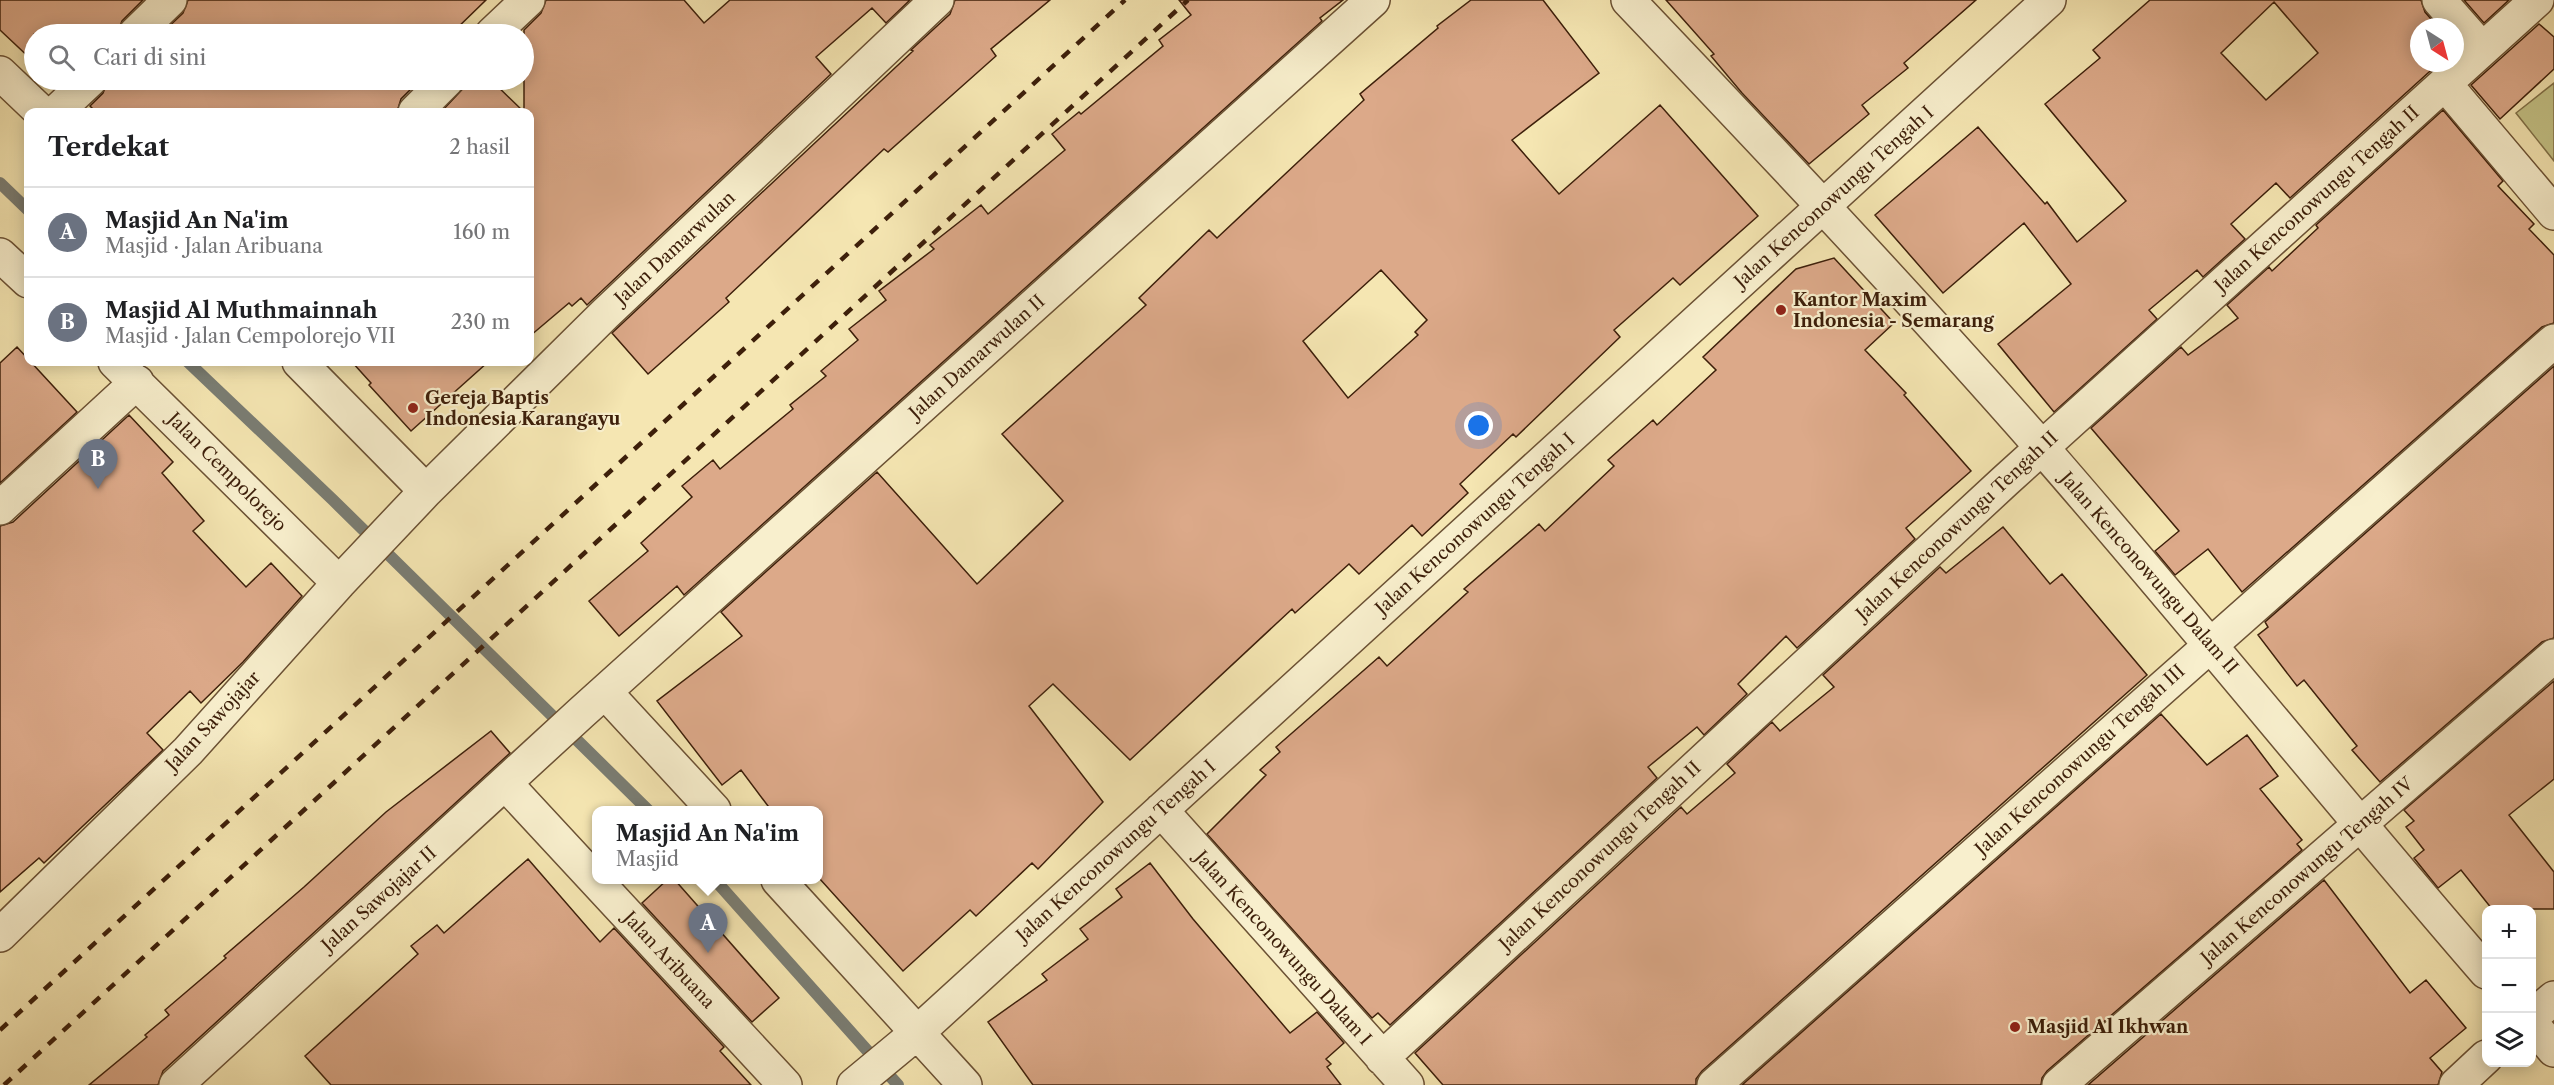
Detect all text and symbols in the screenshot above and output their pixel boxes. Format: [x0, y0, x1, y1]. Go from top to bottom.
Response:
north arrow [2410, 18, 2464, 72]
search box [24, 24, 534, 90]
icon: search [45, 41, 78, 74]
text: Cari di sini [93, 44, 206, 71]
street label: Jalan Kenconowungu Tengah II [2208, 101, 2424, 299]
street label: Jalan Kenconowungu Tengah I [1728, 102, 1938, 294]
text: Terdekat [48, 131, 169, 163]
text: 2 hasil [449, 135, 510, 159]
street label: Jalan Damarwulan [608, 187, 740, 311]
text: Masjid An Na'im [105, 207, 289, 234]
text: A [60, 220, 75, 244]
text: 160 m [453, 220, 510, 244]
text: Masjid · Jalan Aribuana [105, 234, 323, 258]
place label: Kantor Maxim Indonesia - Semarang [1793, 289, 1994, 332]
street label: Jalan Damarwulan II [902, 290, 1049, 426]
text: Masjid Al Muthmainnah [105, 297, 378, 324]
marker: Kantor Maxim Indonesia - Semarang [1774, 303, 1788, 317]
text: B [60, 310, 75, 334]
text: 230 m [451, 310, 510, 334]
text: Masjid · Jalan Cempolorejo VII [105, 324, 396, 348]
place label: Gereja Baptis Indonesia Karangayu [425, 387, 621, 430]
marker: Gereja Baptis Indonesia Karangayu [406, 401, 420, 415]
street label: Jalan Cempolorejo [161, 406, 291, 536]
your location [1464, 411, 1493, 440]
street label: Jalan Kenconowungu Tengah II [1849, 427, 2062, 627]
street label: Jalan Kenconowungu Tengah I [1369, 429, 1579, 621]
pin: B [78, 440, 118, 489]
street label: Jalan Kenconowungu Dalam II [2053, 465, 2243, 678]
street label: Jalan Kenconowungu Tengah III [1968, 660, 2189, 862]
street label: Jalan Sawojajar [159, 666, 265, 778]
street label: Jalan Kenconowungu Tengah I [1010, 756, 1220, 948]
street label: Jalan Kenconowungu Tengah II [1492, 757, 1705, 957]
street label: Jalan Kenconowungu Tengah IV [2194, 772, 2418, 971]
popup [592, 806, 823, 884]
text: Masjid An Na'im [616, 820, 799, 847]
street label: Jalan Sawojajar II [315, 842, 441, 958]
street label: Jalan Kenconowungu Dalam I [1188, 844, 1376, 1050]
text: Masjid [616, 847, 679, 871]
pin: A [688, 904, 728, 953]
map controls [2482, 905, 2536, 1067]
button: + [2482, 905, 2536, 959]
street label: Jalan Aribuana [618, 907, 720, 1013]
button: − [2482, 959, 2536, 1013]
button: layers [2482, 1013, 2536, 1067]
place label: Masjid Al Ikhwan [2027, 1016, 2189, 1038]
marker: Masjid Al Ikhwan [2008, 1020, 2022, 1034]

